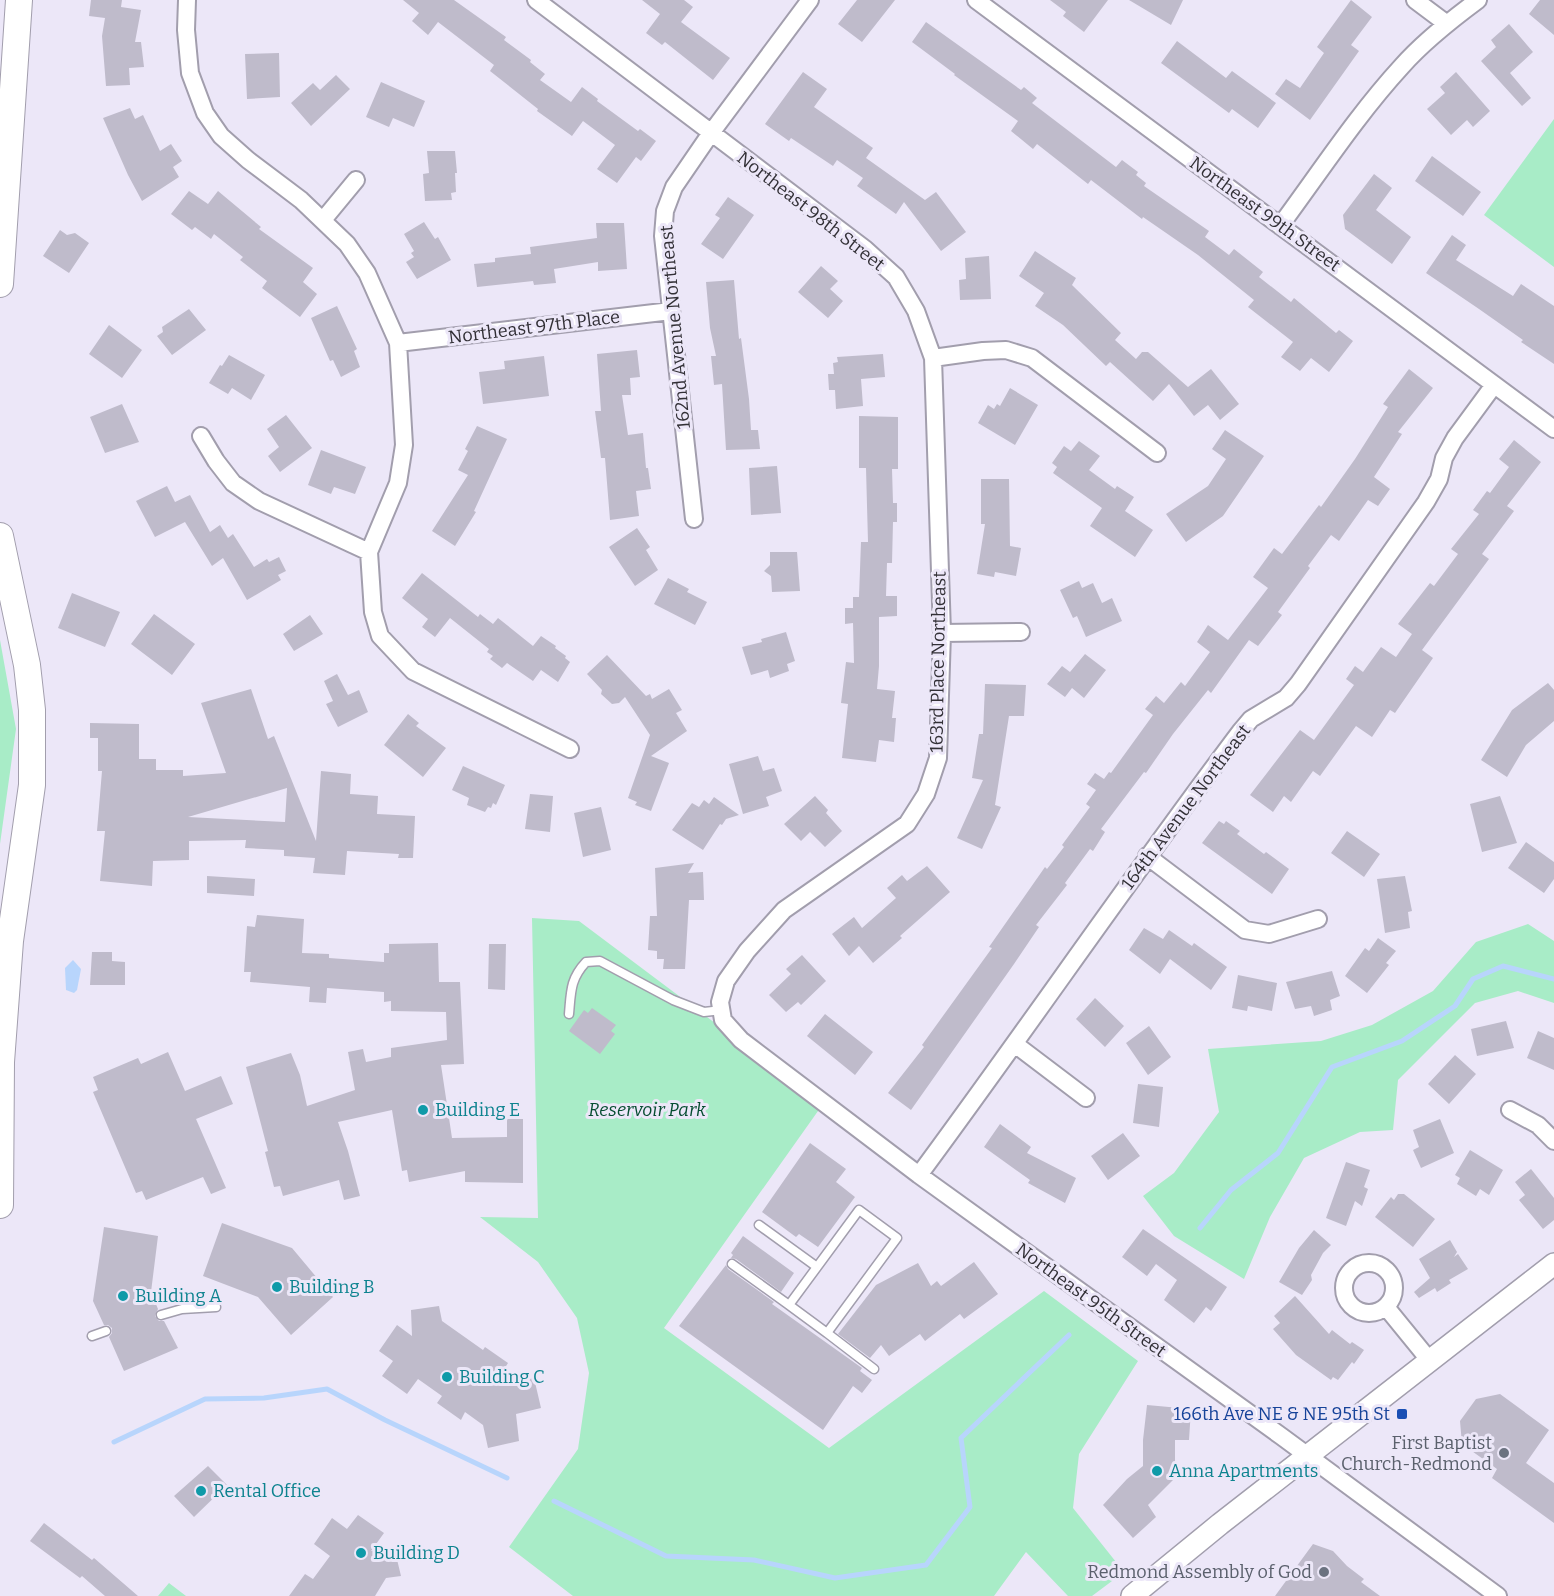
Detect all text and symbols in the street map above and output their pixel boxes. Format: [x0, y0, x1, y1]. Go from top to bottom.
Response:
street label: Northeast 98th Street [733, 147, 890, 276]
street label: Northeast 99th Street [1185, 152, 1345, 276]
street label: 162nd Avenue Northeast [655, 224, 695, 430]
street label: Northeast 97th Place [447, 306, 621, 348]
street label: 163rd Place Northeast [925, 571, 951, 753]
street label: 164th Avenue Northeast [1117, 720, 1256, 894]
place label: Building E [435, 1099, 520, 1121]
park label: Reservoir Park [588, 1099, 706, 1121]
marker: Building E [416, 1103, 430, 1117]
street label: Northeast 95th Street [1012, 1238, 1171, 1362]
place label: Building B [289, 1276, 375, 1298]
marker: Building B [270, 1280, 284, 1294]
place label: Building A [135, 1285, 222, 1307]
marker: Building A [116, 1289, 130, 1303]
place label: Building C [459, 1366, 545, 1388]
marker: Building C [440, 1370, 454, 1384]
place label: 166th Ave NE & NE 95th St [1173, 1403, 1390, 1425]
marker: 166th Ave NE & NE 95th St [1395, 1407, 1409, 1421]
place label: First Baptist Church-Redmond [1341, 1432, 1492, 1475]
marker: First Baptist Church-Redmond [1497, 1446, 1511, 1460]
place label: Anna Apartments [1169, 1460, 1318, 1482]
marker: Anna Apartments [1150, 1464, 1164, 1478]
place label: Rental Office [213, 1480, 321, 1502]
marker: Rental Office [194, 1484, 208, 1498]
place label: Building D [373, 1542, 460, 1564]
marker: Building D [354, 1546, 368, 1560]
place label: Redmond Assembly of God [1087, 1561, 1312, 1583]
marker: Redmond Assembly of God [1317, 1565, 1331, 1579]

